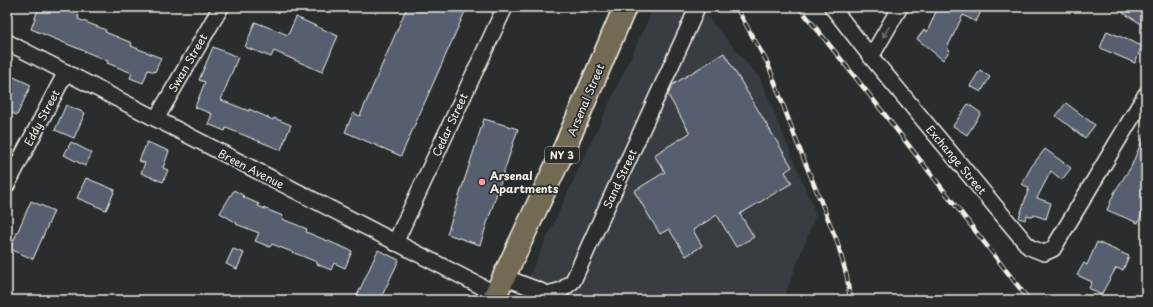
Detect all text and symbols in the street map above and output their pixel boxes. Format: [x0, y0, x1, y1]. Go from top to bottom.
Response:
one-way arrow [881, 26, 889, 38]
street label: Swan Street [164, 30, 211, 95]
street label: Arsenal Street [563, 61, 609, 139]
street label: Eddy Street [20, 87, 63, 149]
street label: Cedar Street [427, 90, 472, 159]
street label: Exchange Street [922, 121, 991, 198]
street label: Breen Avenue [215, 145, 287, 193]
street label: Sand Street [598, 146, 641, 211]
road number: NY 3 [545, 147, 579, 163]
place label: Arsenal Apartments [490, 167, 559, 197]
marker: Arsenal Apartments [477, 177, 487, 187]

